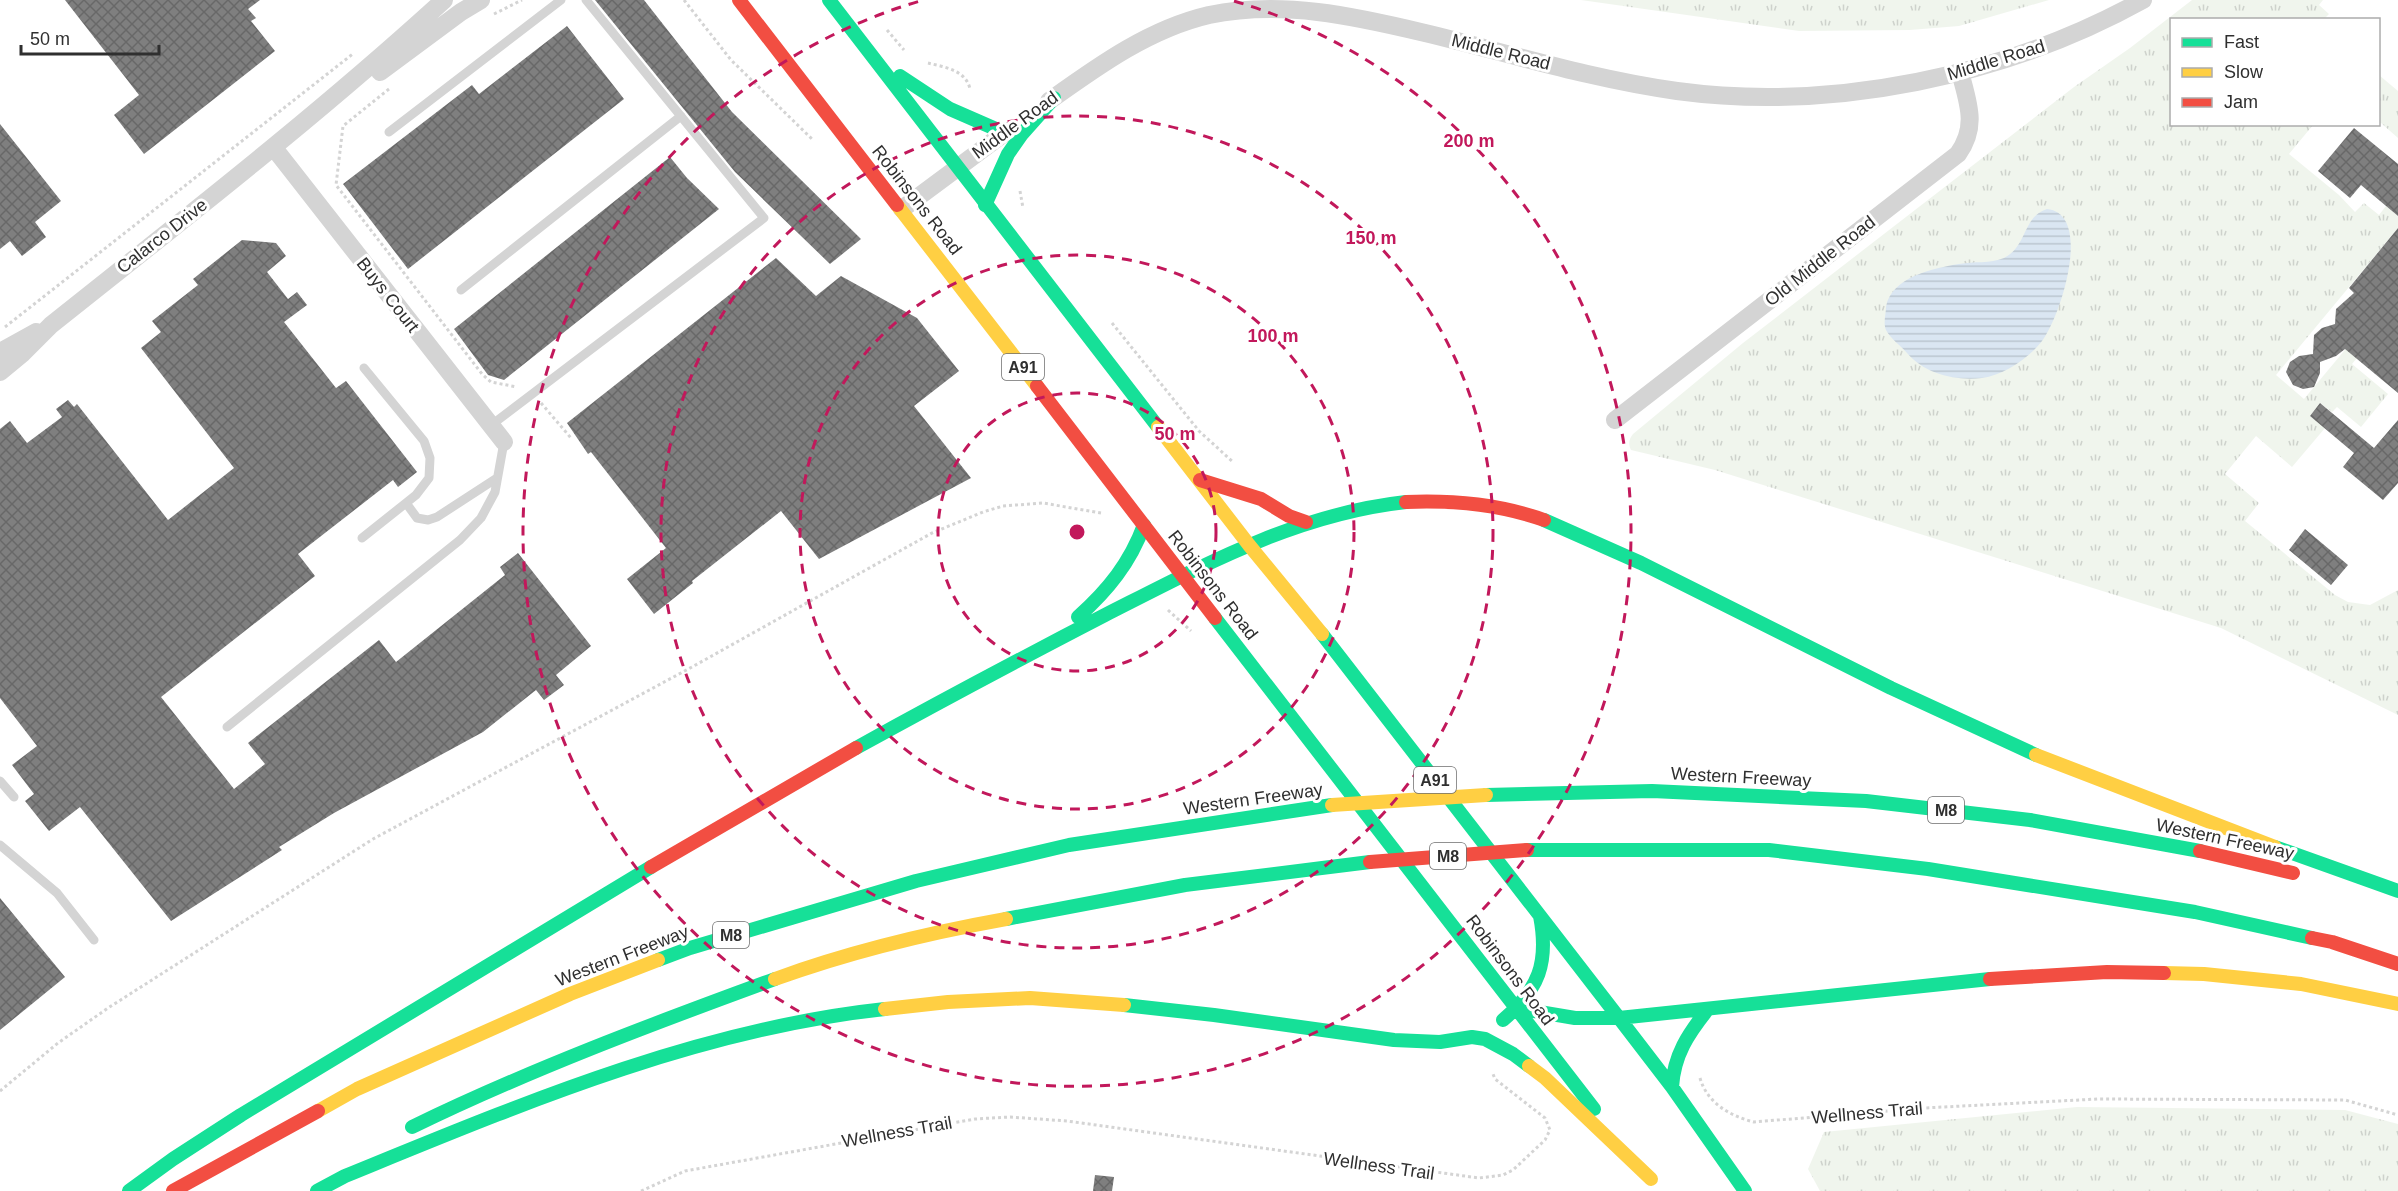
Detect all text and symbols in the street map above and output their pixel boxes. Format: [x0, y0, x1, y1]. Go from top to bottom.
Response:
scale bar [21, 18, 159, 56]
legend [2170, 18, 2380, 126]
text: 50 m [30, 29, 70, 49]
street label: Middle Road [1450, 30, 1552, 74]
text: Fast [2224, 32, 2259, 52]
street label: Middle Road [1945, 36, 2047, 84]
text: Slow [2224, 62, 2264, 82]
street label: Middle Road [968, 87, 1062, 163]
text: Jam [2224, 92, 2258, 112]
text: 200 m [1443, 131, 1495, 151]
street label: Robinsons Road [868, 141, 966, 259]
street label: Calarco Drive [113, 195, 211, 277]
street label: Old Middle Road [1761, 212, 1879, 310]
text: 150 m [1345, 228, 1397, 248]
street label: Buys Court [353, 254, 423, 336]
text: 100 m [1247, 326, 1299, 346]
road number: A91 [1002, 354, 1044, 380]
text: 50 m [1154, 424, 1196, 444]
centre of rings [1067, 522, 1087, 542]
street label: Robinsons Road [1164, 526, 1262, 644]
street label: Western Freeway [1670, 763, 1812, 791]
road number: A91 [1414, 767, 1456, 793]
street label: Western Freeway [1182, 779, 1324, 819]
road number: M8 [1928, 797, 1964, 823]
street label: Western Freeway [2154, 815, 2296, 863]
road number: M8 [1430, 843, 1466, 869]
street label: Robinsons Road [1462, 911, 1558, 1029]
street label: Western Freeway [553, 921, 691, 991]
road number: M8 [713, 922, 749, 948]
street label: Wellness Trail [1810, 1098, 1924, 1128]
street label: Wellness Trail [840, 1112, 954, 1152]
street label: Wellness Trail [1322, 1148, 1436, 1184]

